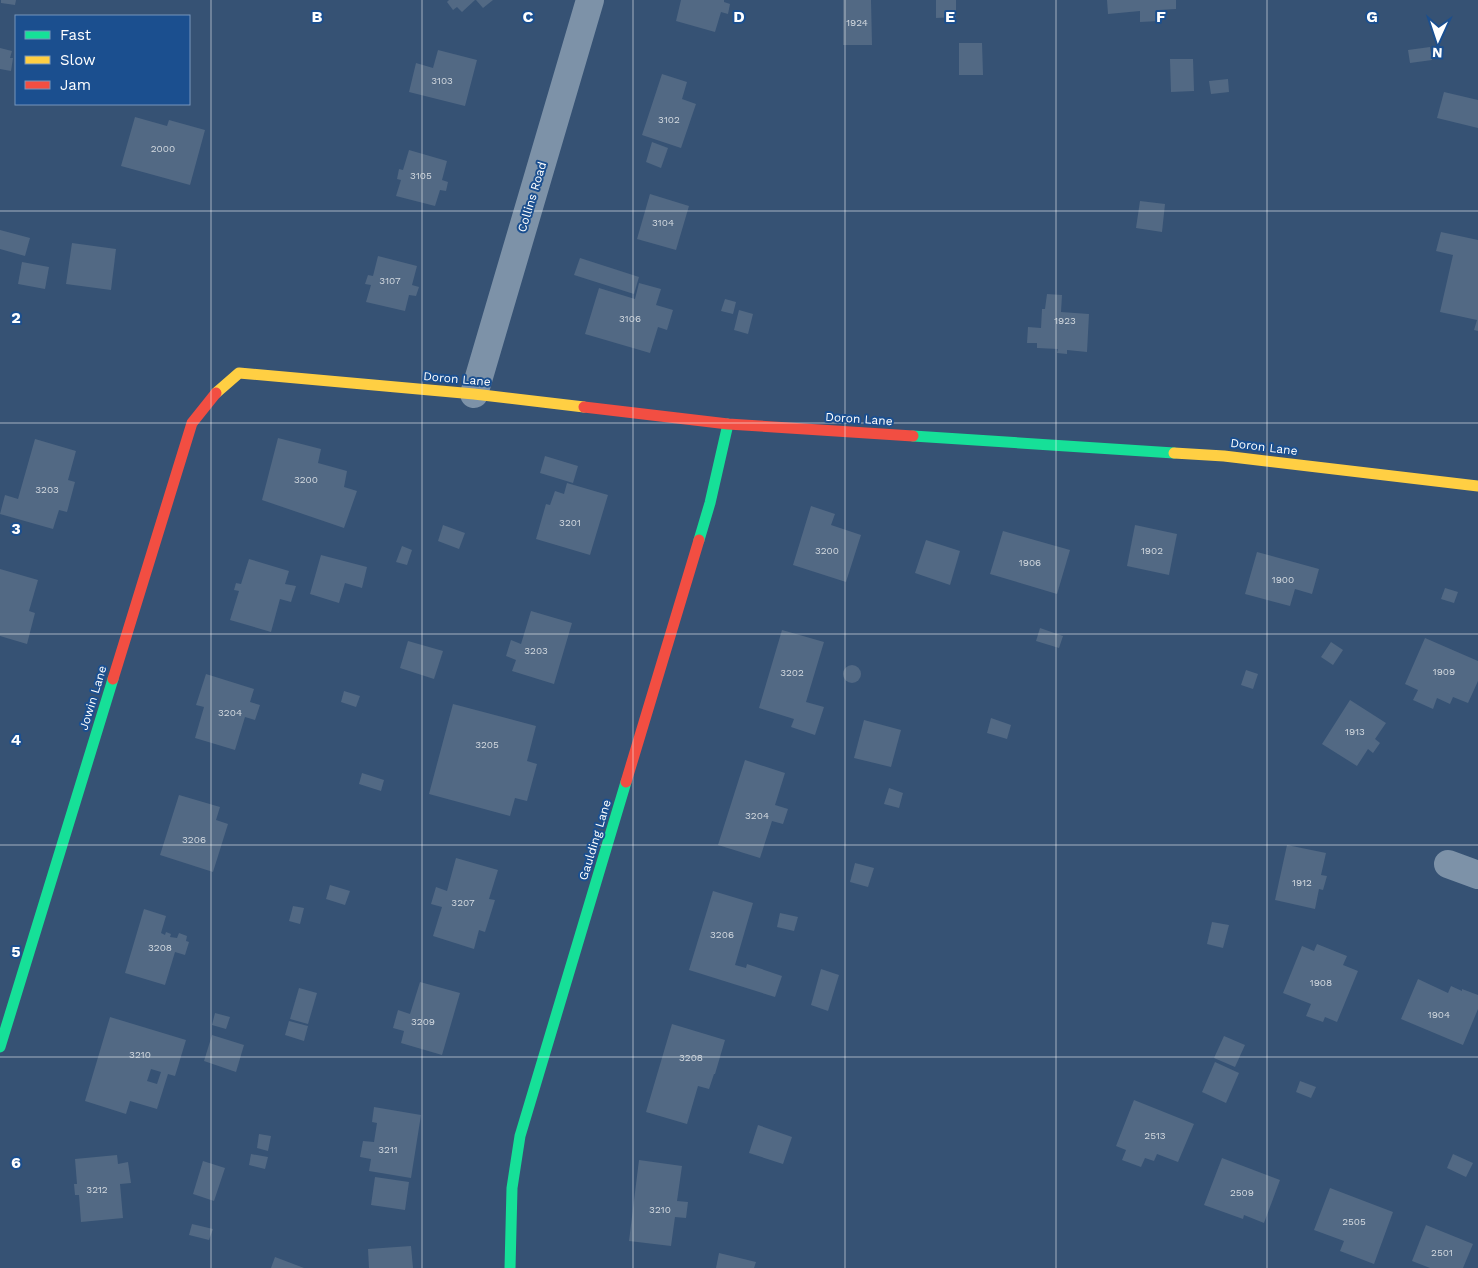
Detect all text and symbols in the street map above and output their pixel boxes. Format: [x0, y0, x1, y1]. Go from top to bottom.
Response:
text: B [312, 7, 323, 26]
text: C [523, 7, 534, 26]
text: D [733, 7, 745, 26]
text: E [945, 7, 955, 26]
text: F [1156, 7, 1166, 26]
text: G [1366, 7, 1378, 26]
legend [15, 15, 190, 105]
north arrow [1413, 15, 1463, 65]
house number: 1924 [846, 17, 868, 28]
text: Fast [60, 26, 92, 44]
text: N [1432, 45, 1443, 61]
text: Slow [60, 51, 96, 69]
house number: 3103 [431, 75, 453, 86]
text: Jam [60, 76, 91, 94]
house number: 3102 [658, 114, 680, 125]
house number: 2000 [151, 143, 175, 154]
street label: Collins Road [515, 160, 549, 234]
house number: 3105 [410, 170, 432, 181]
house number: 3104 [652, 217, 674, 228]
house number: 3107 [379, 275, 401, 286]
text: 2 [11, 308, 21, 327]
house number: 3106 [619, 313, 641, 324]
house number: 1923 [1054, 315, 1076, 326]
street label: Doron Lane [423, 369, 491, 389]
street label: Doron Lane [825, 410, 893, 428]
street label: Doron Lane [1230, 436, 1298, 458]
house number: 3200 [294, 474, 318, 485]
house number: 3203 [35, 484, 59, 495]
house number: 3201 [559, 517, 581, 528]
text: 3 [11, 519, 21, 538]
house number: 3200 [815, 545, 839, 556]
house number: 1902 [1141, 545, 1163, 556]
house number: 1906 [1019, 557, 1041, 568]
house number: 1900 [1272, 574, 1294, 585]
house number: 3203 [524, 645, 548, 656]
street label: Jowin Lane [77, 664, 109, 732]
house number: 1909 [1433, 666, 1455, 677]
house number: 3202 [780, 667, 804, 678]
house number: 3204 [218, 707, 242, 718]
house number: 1913 [1345, 726, 1365, 737]
text: 4 [11, 730, 21, 749]
house number: 3205 [475, 739, 499, 750]
street label: Gaulding Lane [576, 798, 614, 882]
house number: 3204 [745, 810, 769, 821]
house number: 3206 [182, 834, 206, 845]
house number: 1912 [1292, 877, 1312, 888]
house number: 3207 [451, 897, 475, 908]
house number: 3206 [710, 929, 734, 940]
text: 5 [11, 942, 21, 961]
house number: 3208 [148, 942, 172, 953]
house number: 1908 [1310, 977, 1332, 988]
house number: 1904 [1428, 1009, 1450, 1020]
house number: 3209 [411, 1016, 435, 1027]
house number: 3210 [129, 1049, 151, 1060]
house number: 3208 [679, 1052, 703, 1063]
house number: 2513 [1144, 1130, 1166, 1141]
house number: 3211 [378, 1144, 398, 1155]
text: 6 [11, 1153, 21, 1172]
house number: 3212 [86, 1184, 108, 1195]
house number: 2509 [1230, 1187, 1254, 1198]
house number: 3210 [649, 1204, 671, 1215]
house number: 2505 [1342, 1216, 1366, 1227]
house number: 2501 [1431, 1247, 1453, 1258]

